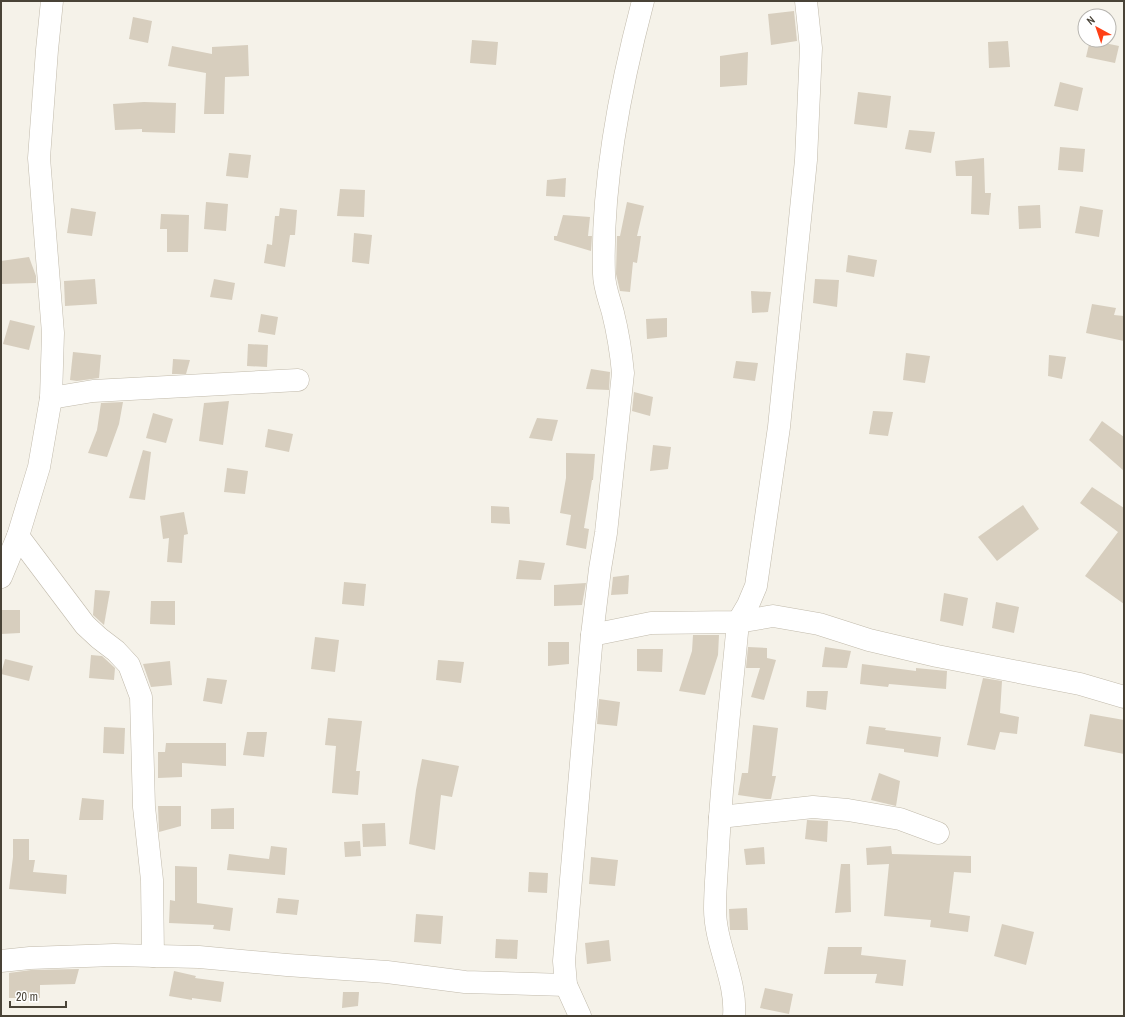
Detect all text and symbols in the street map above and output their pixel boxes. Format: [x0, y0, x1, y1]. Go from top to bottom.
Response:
north arrow [1077, 8, 1117, 48]
text: N [1084, 13, 1098, 28]
scale bar [10, 983, 66, 1009]
text: 20 m [16, 989, 38, 1005]

